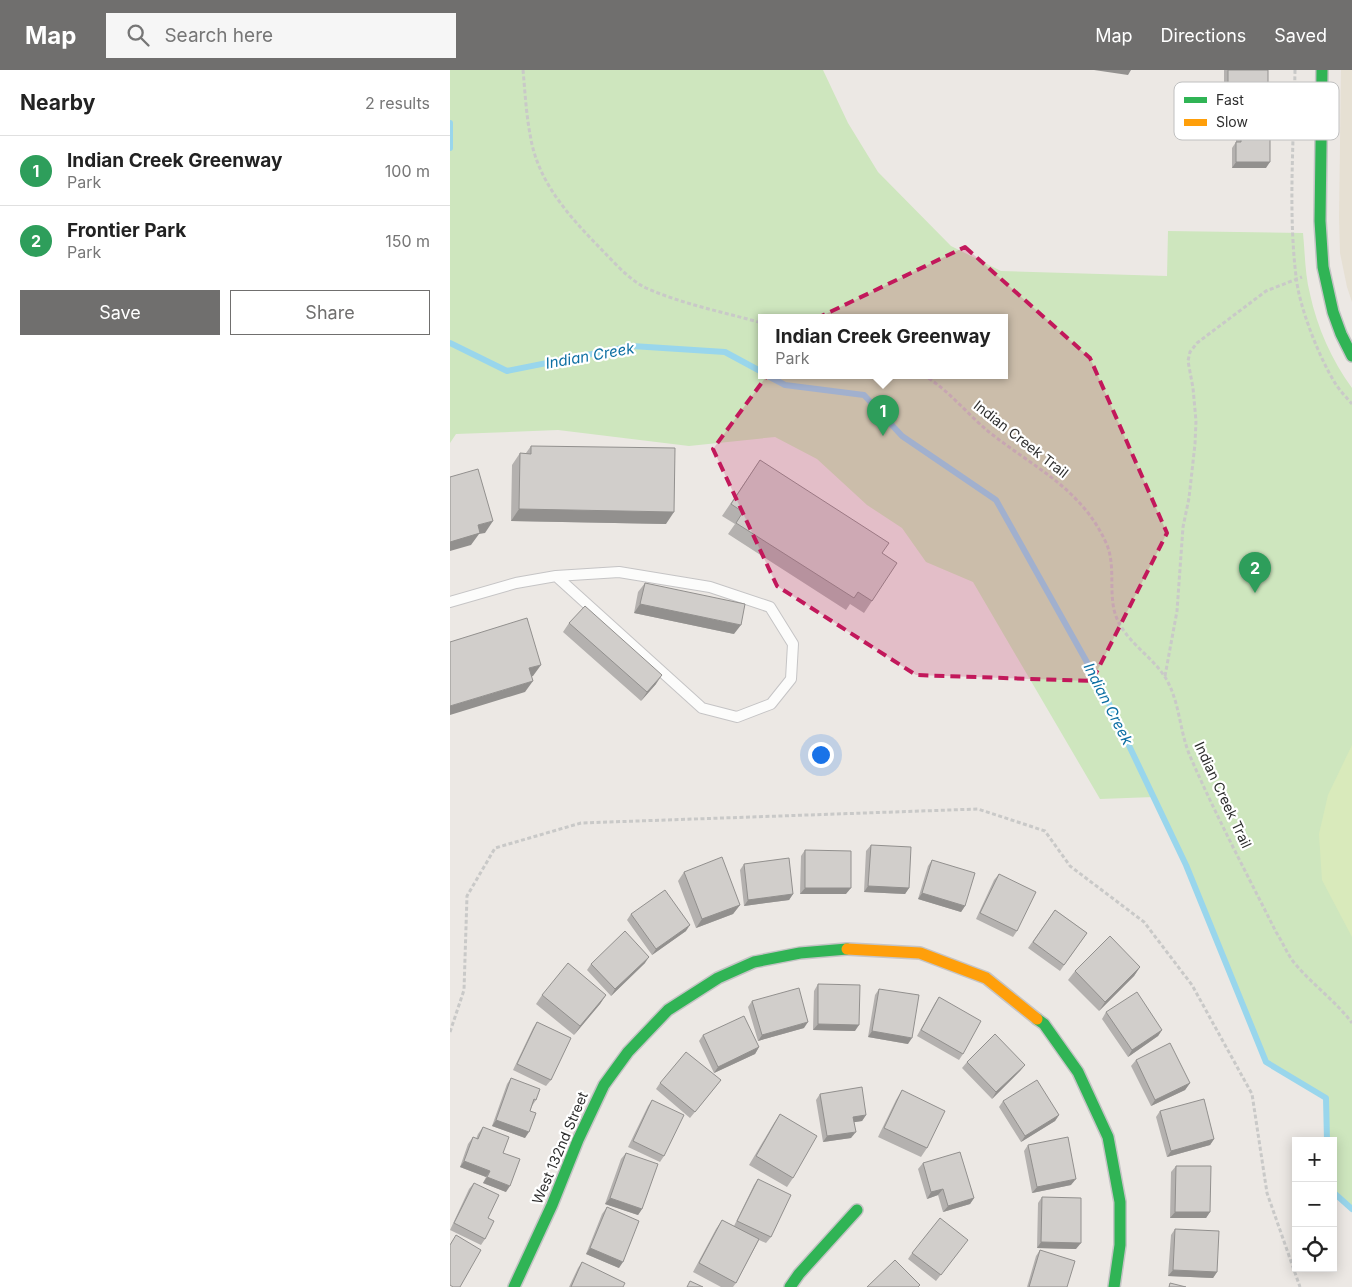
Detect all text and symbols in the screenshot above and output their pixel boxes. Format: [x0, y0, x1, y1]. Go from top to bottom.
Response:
search box [106, 13, 456, 58]
text: Map [25, 21, 76, 50]
icon: search [124, 21, 152, 49]
text: Search here [164, 24, 273, 47]
text: Map [1095, 25, 1133, 46]
text: Directions [1161, 25, 1246, 46]
text: Saved [1274, 25, 1327, 46]
legend [1174, 82, 1339, 140]
text: Nearby [20, 90, 95, 115]
text: Fast [1216, 91, 1244, 108]
text: 2 results [365, 93, 430, 113]
text: Slow [1216, 113, 1248, 130]
text: Indian Creek Greenway [67, 149, 282, 172]
text: 1 [33, 161, 39, 181]
text: 100 m [385, 161, 430, 181]
text: Park [67, 172, 101, 192]
text: Frontier Park [67, 219, 186, 242]
text: 2 [31, 231, 41, 251]
text: 150 m [385, 231, 430, 251]
text: Park [67, 242, 101, 262]
button: Save [20, 290, 220, 335]
button: Share [230, 290, 430, 335]
popup [758, 314, 1008, 379]
text: Indian Creek Greenway [775, 325, 991, 348]
water label: Indian Creek [544, 338, 637, 373]
text: Park [775, 348, 810, 368]
pin: 1 [867, 395, 899, 436]
street label: Indian Creek Trail [971, 396, 1072, 481]
pin: 2 [1239, 552, 1271, 593]
water label: Indian Creek [1080, 659, 1138, 749]
street label: Indian Creek Trail [1191, 739, 1256, 851]
your location [808, 742, 834, 768]
street label: West 132nd Street [528, 1089, 591, 1207]
map controls [1292, 1137, 1337, 1272]
button: + [1292, 1137, 1337, 1182]
button: − [1292, 1182, 1337, 1227]
button: locate [1292, 1227, 1337, 1272]

